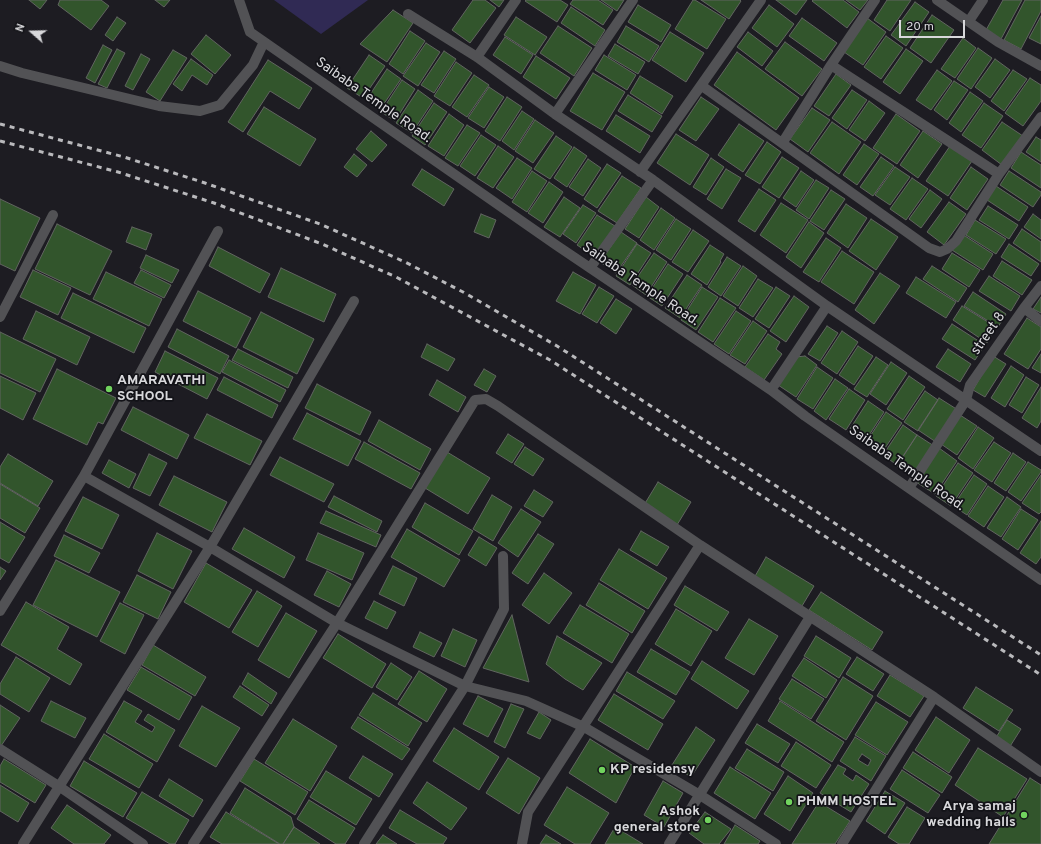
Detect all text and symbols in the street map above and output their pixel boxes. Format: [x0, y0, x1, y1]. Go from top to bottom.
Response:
north arrow [12, 12, 52, 52]
scale bar [901, 12, 967, 38]
text: 20 m [906, 19, 934, 35]
text: N [13, 22, 29, 34]
street label: Saibaba Temple Road. [312, 55, 434, 147]
street label: Saibaba Temple Road. [578, 239, 702, 331]
street label: street 8 [968, 309, 1010, 359]
place label: AMARAVATHI SCHOOL [117, 373, 205, 406]
marker: AMARAVATHI SCHOOL [104, 384, 114, 394]
street label: Saibaba Temple Road. [845, 423, 967, 515]
place label: KP residensy [610, 762, 695, 778]
marker: KP residensy [597, 765, 607, 775]
place label: PHMM HOSTEL [797, 794, 896, 810]
marker: PHMM HOSTEL [784, 797, 794, 807]
place label: Arya samaj wedding halls [926, 799, 1016, 832]
place label: Ashok general store [614, 804, 700, 836]
marker: Arya samaj wedding halls [1019, 810, 1029, 820]
marker: Ashok general store [703, 815, 713, 825]

